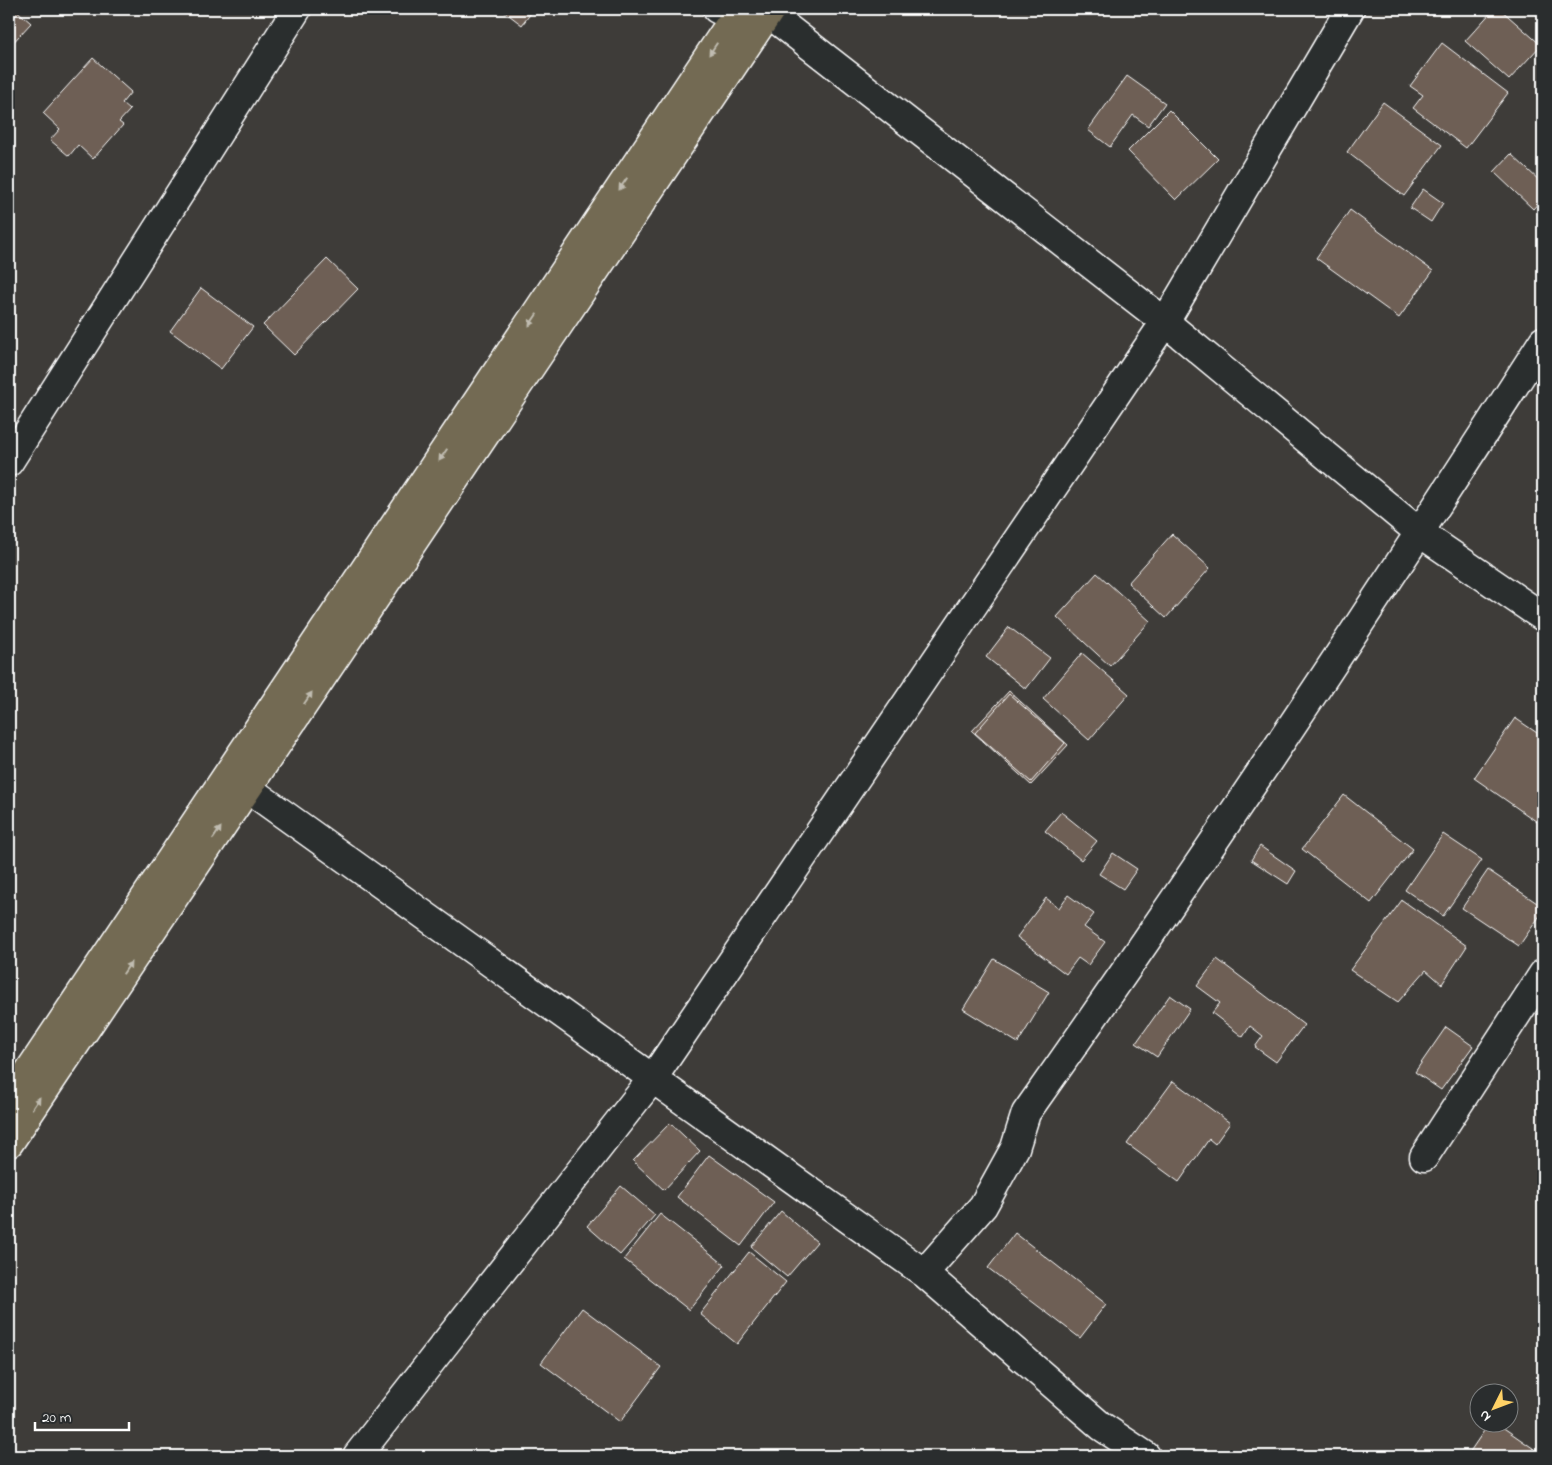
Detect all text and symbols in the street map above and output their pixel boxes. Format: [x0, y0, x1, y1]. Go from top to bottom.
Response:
one-way arrow [709, 43, 718, 56]
one-way arrow [618, 178, 628, 191]
one-way arrow [528, 313, 538, 326]
one-way arrow [438, 448, 447, 461]
one-way arrow [303, 691, 313, 705]
one-way arrow [213, 826, 222, 840]
one-way arrow [122, 961, 132, 975]
one-way arrow [31, 1096, 41, 1109]
north arrow [1470, 1382, 1520, 1432]
scale bar [35, 1400, 129, 1432]
text: N [1474, 1405, 1496, 1426]
text: 20 m [42, 1407, 72, 1429]

